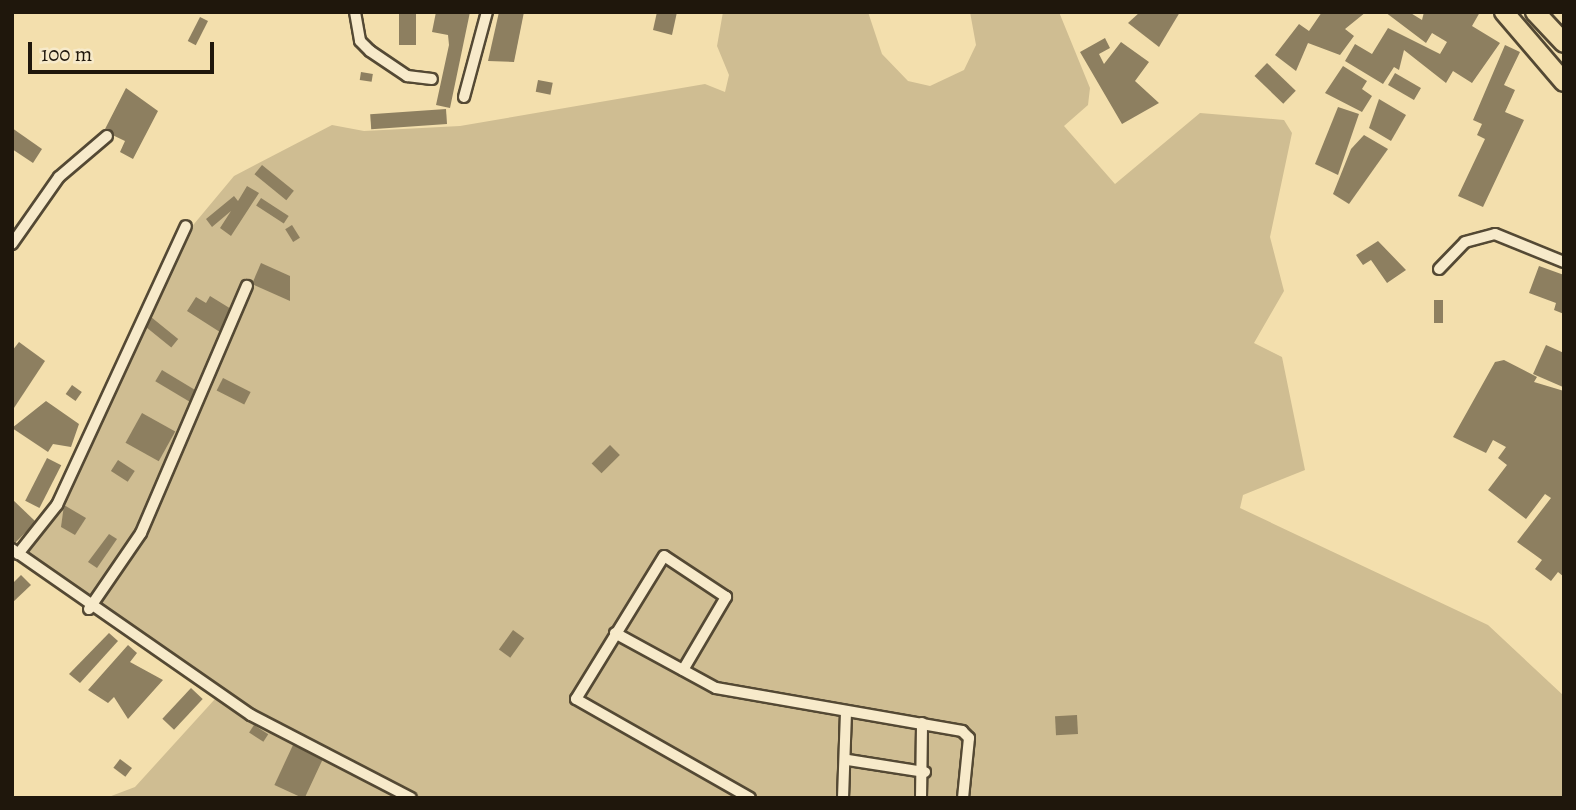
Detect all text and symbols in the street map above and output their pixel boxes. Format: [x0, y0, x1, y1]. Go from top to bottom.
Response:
scale bar [32, 28, 217, 72]
text: 100 m [41, 40, 92, 68]

